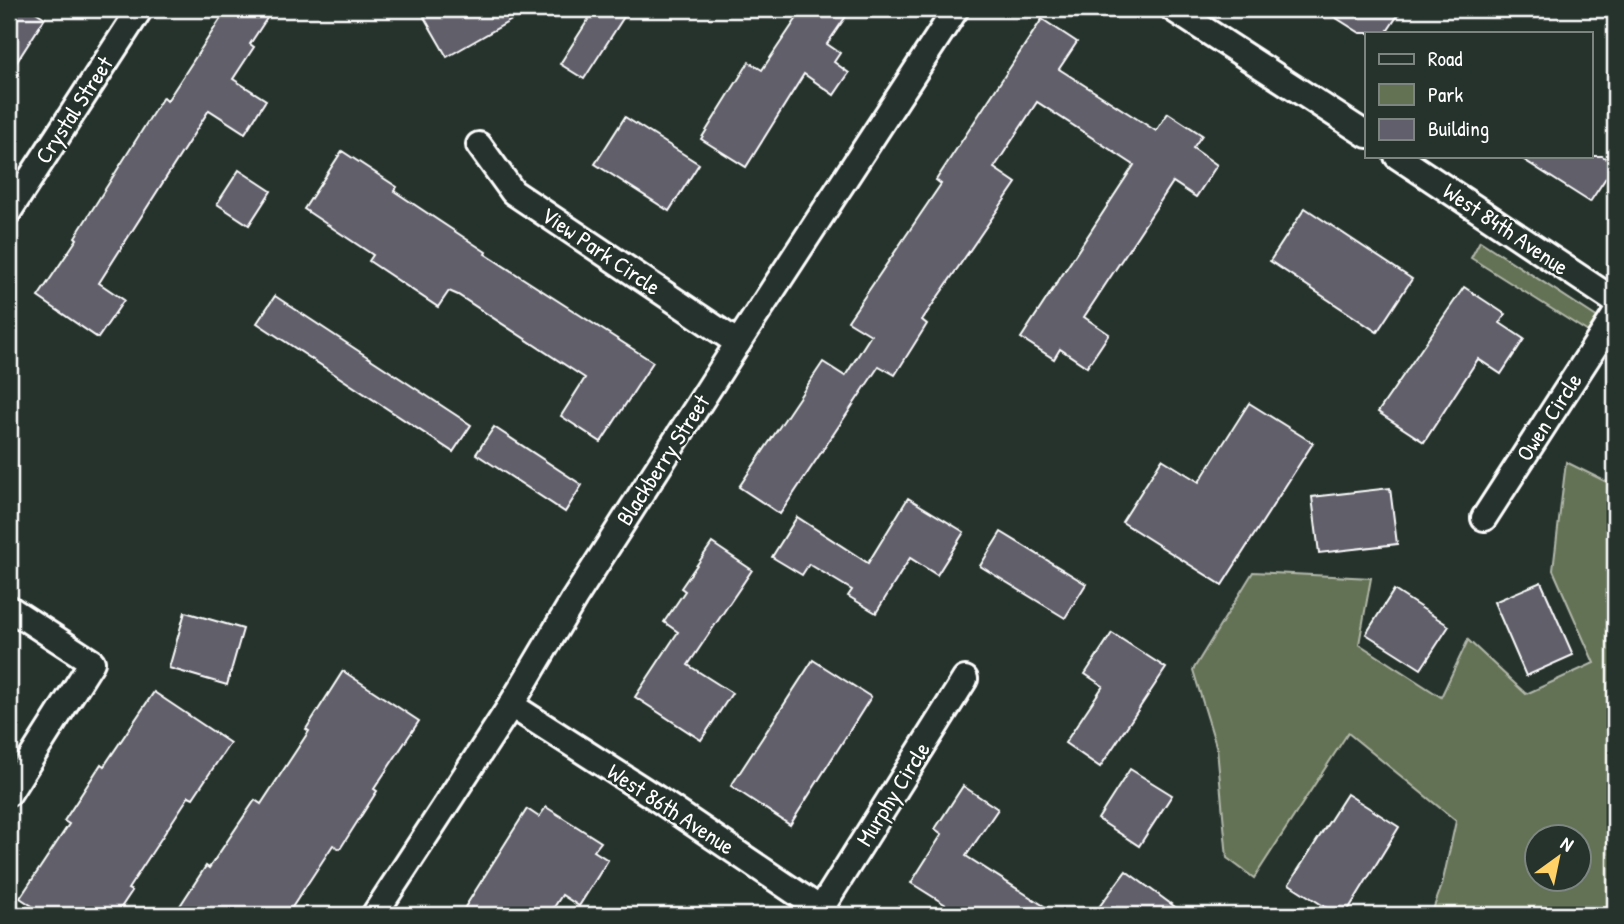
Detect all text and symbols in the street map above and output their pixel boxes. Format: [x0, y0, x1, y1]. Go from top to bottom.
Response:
legend [1365, 32, 1592, 158]
text: Road [1428, 44, 1462, 73]
street label: Crystal Street [27, 49, 120, 169]
text: Park [1428, 80, 1463, 109]
text: Building [1428, 114, 1489, 143]
street label: West 84th Avenue [1437, 175, 1575, 282]
street label: View Park Circle [536, 199, 667, 302]
street label: Owen Circle [1509, 367, 1589, 467]
street label: Blackberry Street [609, 387, 717, 531]
street label: Murphy Circle [848, 736, 937, 852]
street label: West 86th Avenue [602, 756, 741, 861]
north arrow [1522, 822, 1592, 892]
text: N [1556, 830, 1579, 857]

